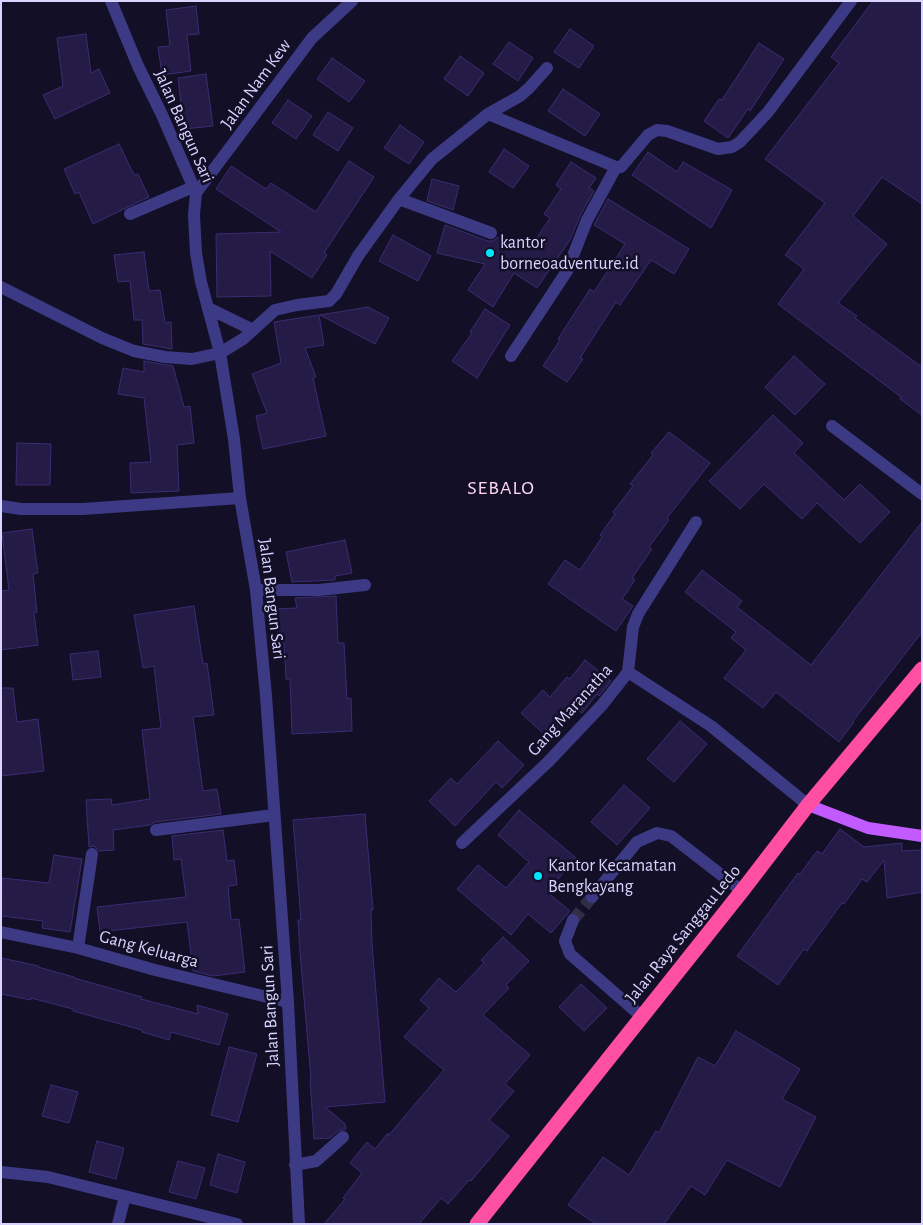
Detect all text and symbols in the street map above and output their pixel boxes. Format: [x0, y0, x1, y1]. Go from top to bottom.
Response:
street label: Jalan Nam Kew [216, 35, 296, 133]
street label: Jalan Bangun Sari [149, 66, 219, 186]
place label: kantor borneoadventure.id [500, 232, 639, 274]
marker: kantor borneoadventure.id [484, 247, 496, 259]
district label: SEBALO [466, 476, 536, 500]
street label: Jalan Bangun Sari [254, 537, 290, 661]
street label: Gang Maranatha [523, 659, 617, 761]
place label: Kantor Kecamatan Bengkayang [548, 855, 677, 898]
street label: Jalan Raya Sanggau Ledo [621, 860, 745, 1008]
marker: Kantor Kecamatan Bengkayang [532, 870, 544, 882]
street label: Gang Keluarga [97, 925, 201, 973]
street label: Jalan Bangun Sari [256, 945, 284, 1067]

